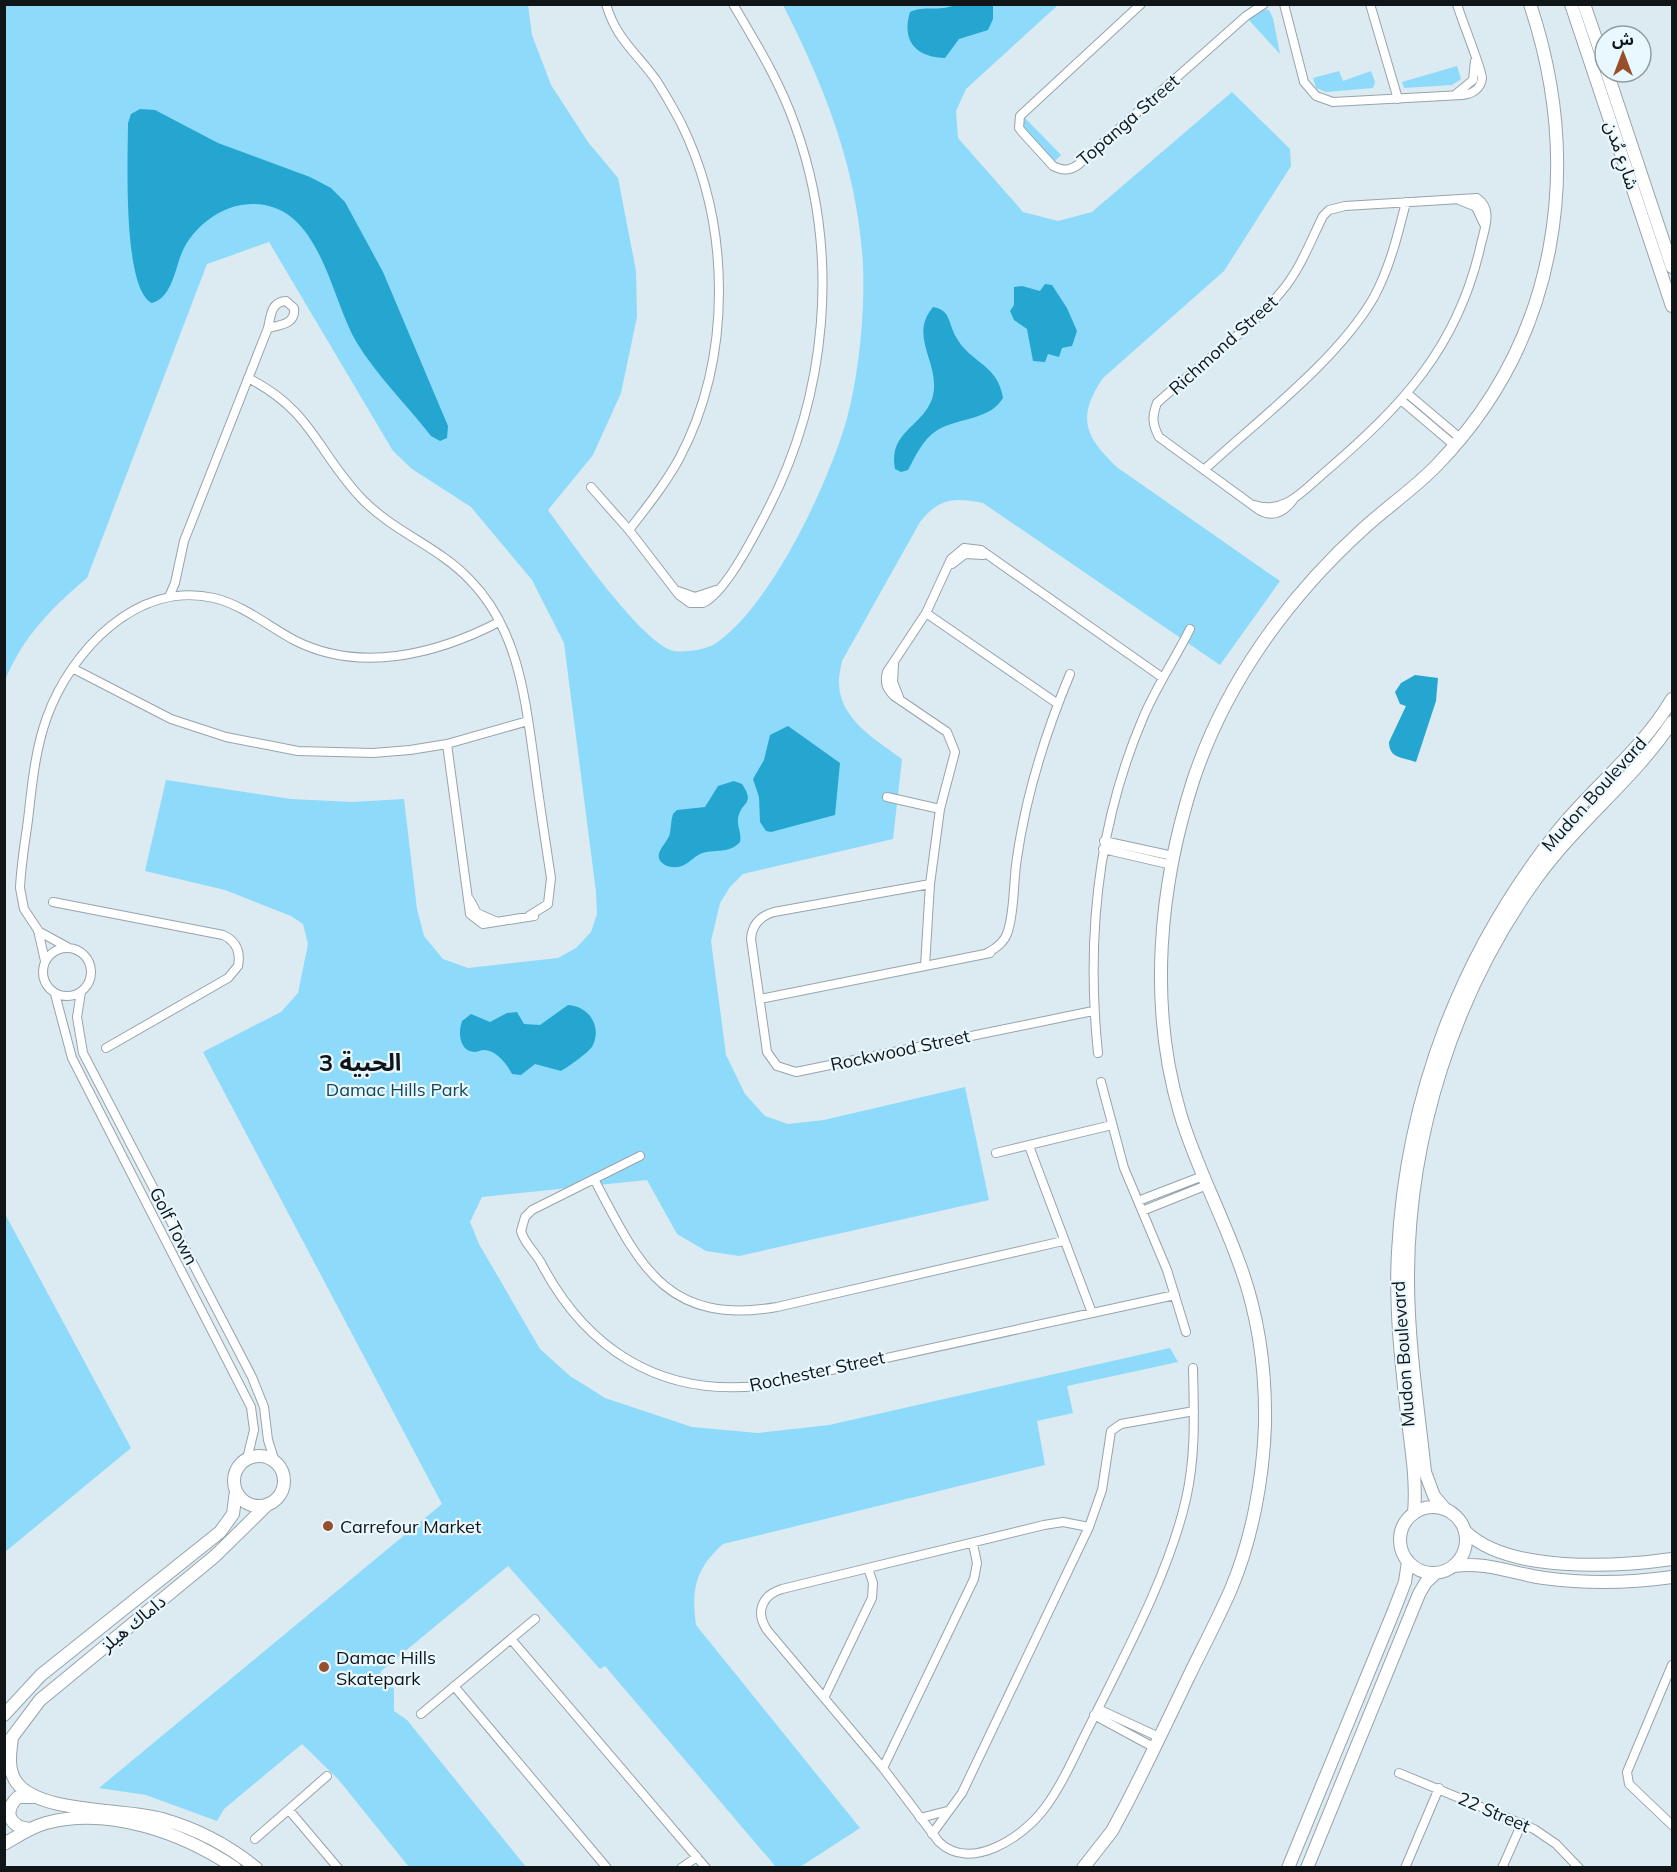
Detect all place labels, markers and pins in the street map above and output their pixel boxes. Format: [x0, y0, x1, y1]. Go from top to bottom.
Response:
place label: Carrefour Market [340, 1515, 481, 1538]
marker: Carrefour Market [321, 1519, 335, 1533]
place label: Damac Hills Skatepark [336, 1646, 436, 1690]
marker: Damac Hills Skatepark [317, 1660, 331, 1674]

